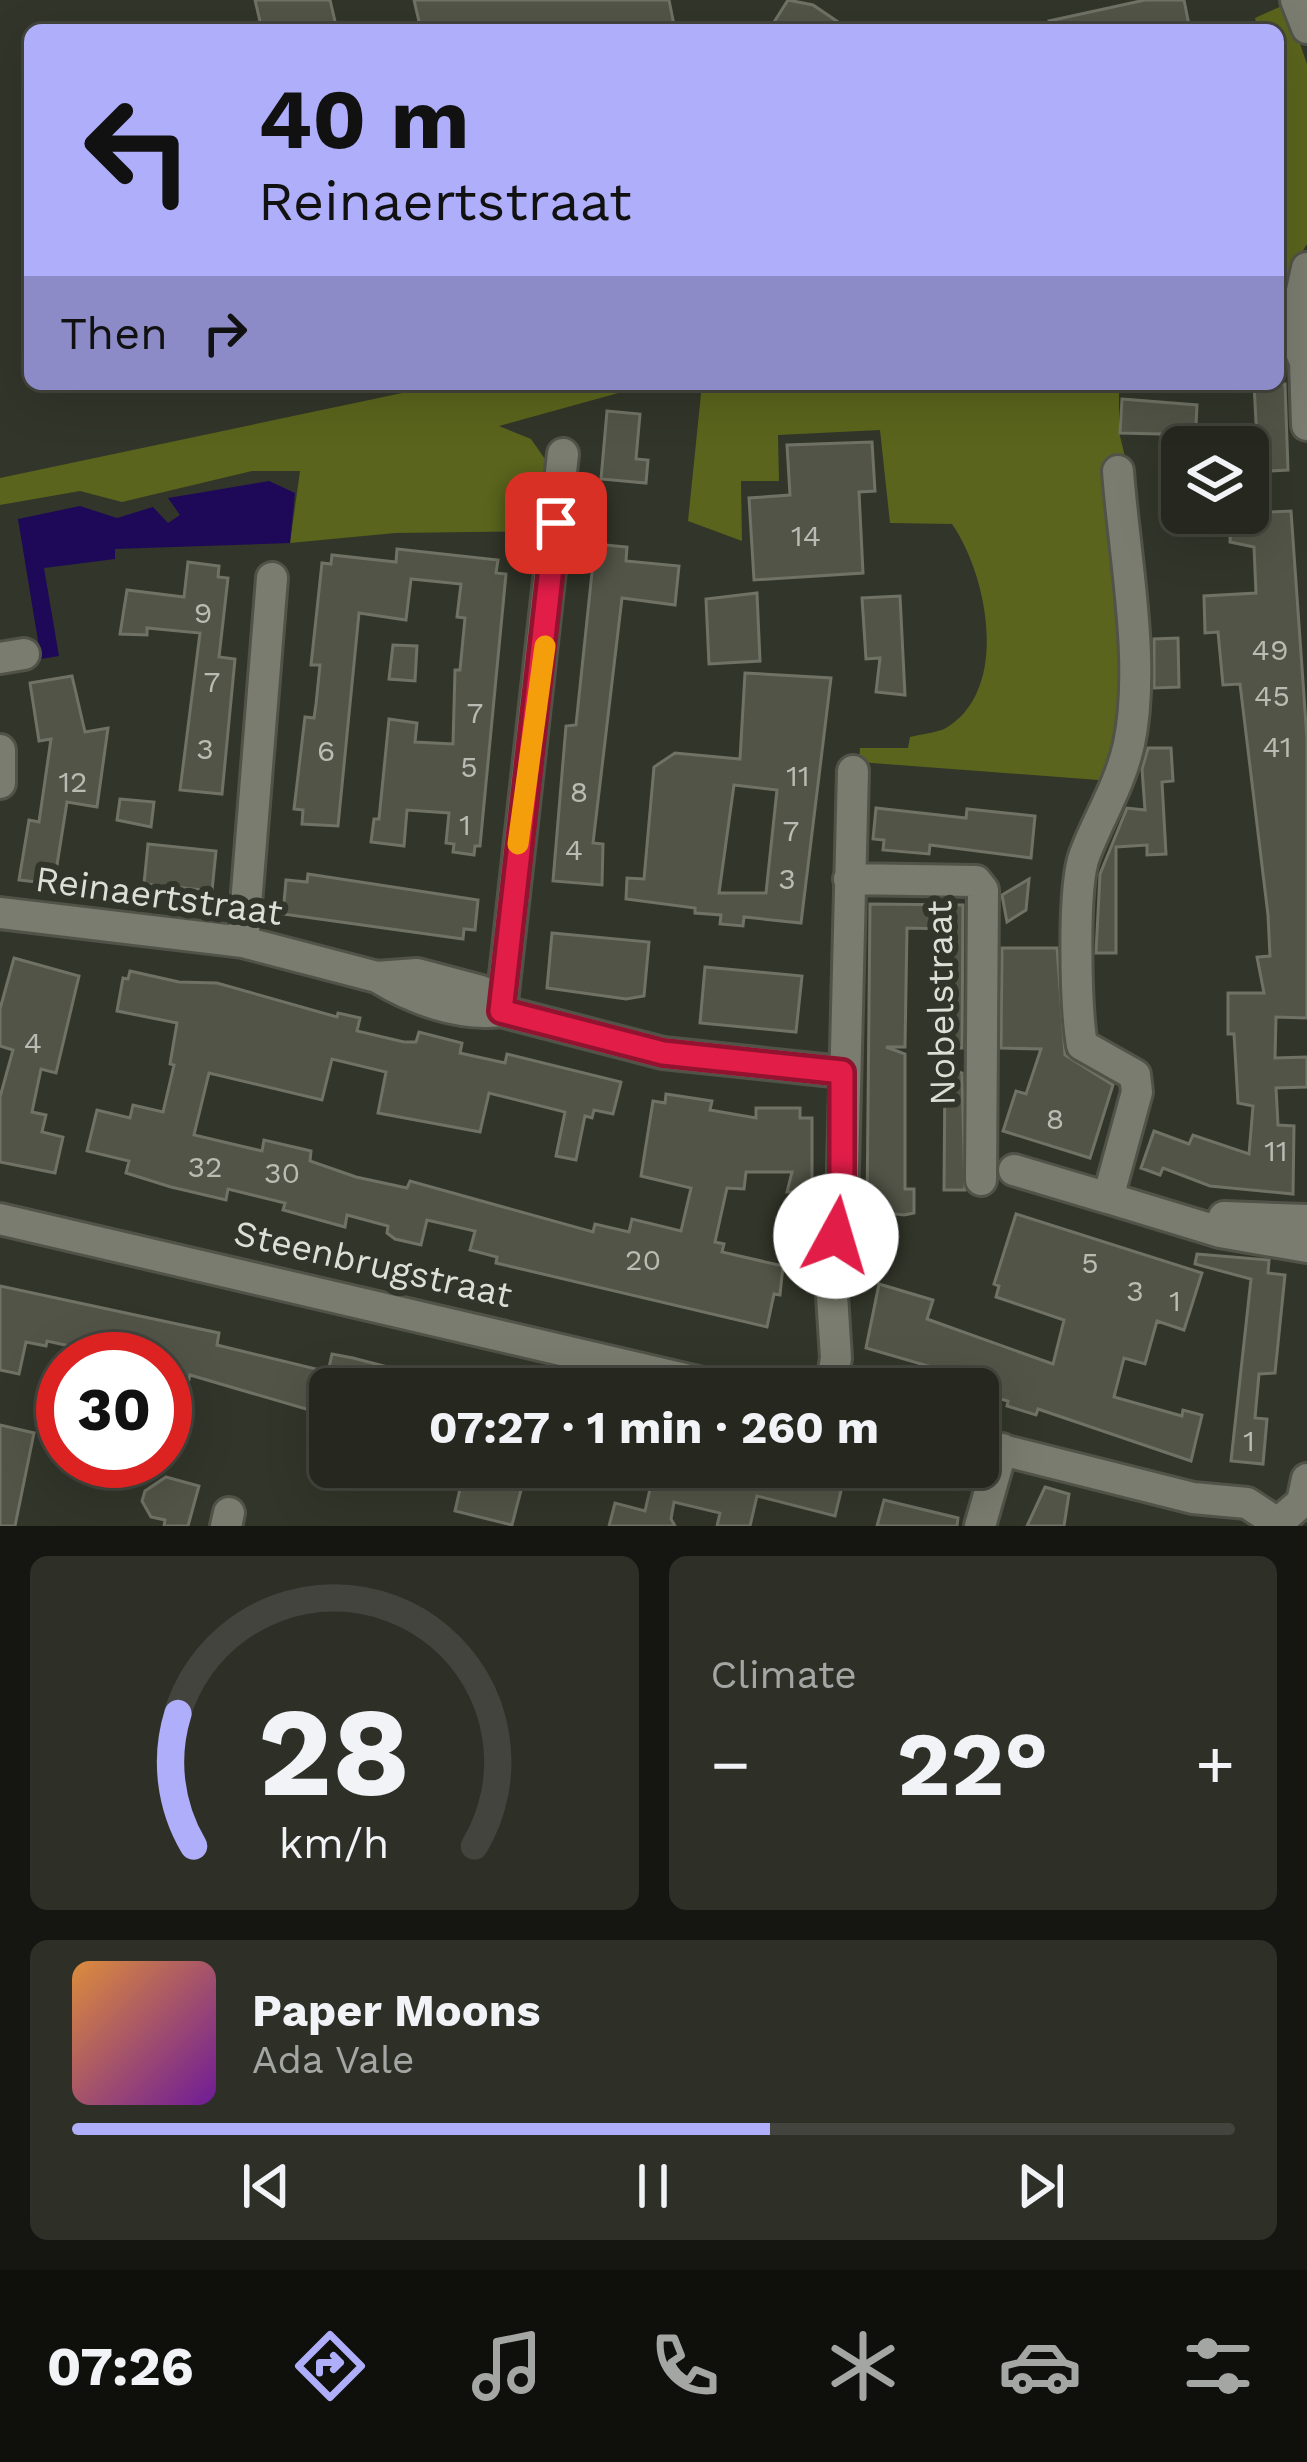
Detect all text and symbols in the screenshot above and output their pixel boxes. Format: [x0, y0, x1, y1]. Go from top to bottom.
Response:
text: 40 m [258, 70, 469, 168]
icon: left [60, 72, 216, 228]
text: Reinaertstraat [258, 170, 632, 233]
icon: right [192, 300, 258, 366]
text: Then [60, 307, 168, 360]
map controls [1161, 426, 1269, 534]
button: layers [1161, 426, 1269, 534]
pin [505, 472, 607, 574]
icon: arrive [523, 490, 589, 556]
house number: 14 [791, 518, 821, 553]
house number: 9 [194, 595, 212, 630]
house number: 49 [1252, 632, 1288, 667]
house number: 7 [204, 664, 220, 699]
house number: 45 [1254, 678, 1290, 713]
house number: 7 [467, 695, 483, 730]
house number: 41 [1262, 729, 1292, 764]
house number: 3 [196, 731, 214, 766]
house number: 6 [317, 733, 335, 768]
house number: 5 [460, 749, 478, 784]
house number: 11 [786, 758, 810, 793]
house number: 12 [58, 764, 88, 799]
house number: 8 [570, 774, 588, 809]
house number: 1 [459, 807, 471, 842]
house number: 7 [783, 813, 799, 848]
house number: 4 [565, 832, 583, 867]
street label: Reinaertstraat [33, 858, 285, 934]
house number: 3 [778, 861, 796, 896]
street label: Nobelstraat [918, 900, 964, 1106]
house number: 4 [24, 1025, 42, 1060]
house number: 8 [1046, 1101, 1064, 1136]
house number: 11 [1264, 1133, 1288, 1168]
house number: 32 [188, 1149, 222, 1184]
house number: 30 [264, 1155, 300, 1190]
position arrow [773, 1173, 899, 1299]
street label: Steenbrugstraat [230, 1212, 516, 1316]
house number: 20 [625, 1242, 661, 1277]
house number: 5 [1081, 1245, 1099, 1280]
house number: 3 [1126, 1273, 1144, 1308]
house number: 1 [1169, 1283, 1181, 1318]
speed limit sign: 30 [36, 1332, 192, 1488]
text: 07:27 · 1 min · 260 m [429, 1401, 879, 1454]
house number: 1 [1243, 1423, 1255, 1458]
text: Climate [711, 1652, 857, 1697]
text: 28 [258, 1679, 411, 1825]
text: 22° [897, 1711, 1049, 1817]
text: − [711, 1726, 750, 1803]
text: + [1195, 1726, 1235, 1803]
text: km/h [279, 1818, 389, 1868]
text: Paper Moons [252, 1984, 541, 2037]
text: Ada Vale [252, 2037, 414, 2082]
icon: previous [233, 2153, 299, 2219]
icon: pause [620, 2153, 686, 2219]
icon: next [1008, 2153, 1074, 2219]
icon: directions [288, 2324, 372, 2408]
icon: music [465, 2324, 549, 2408]
icon: phone [643, 2324, 727, 2408]
icon: climate [821, 2324, 905, 2408]
icon: car [998, 2324, 1082, 2408]
icon: filters [1176, 2324, 1260, 2408]
text: 07:26 [47, 2335, 194, 2398]

